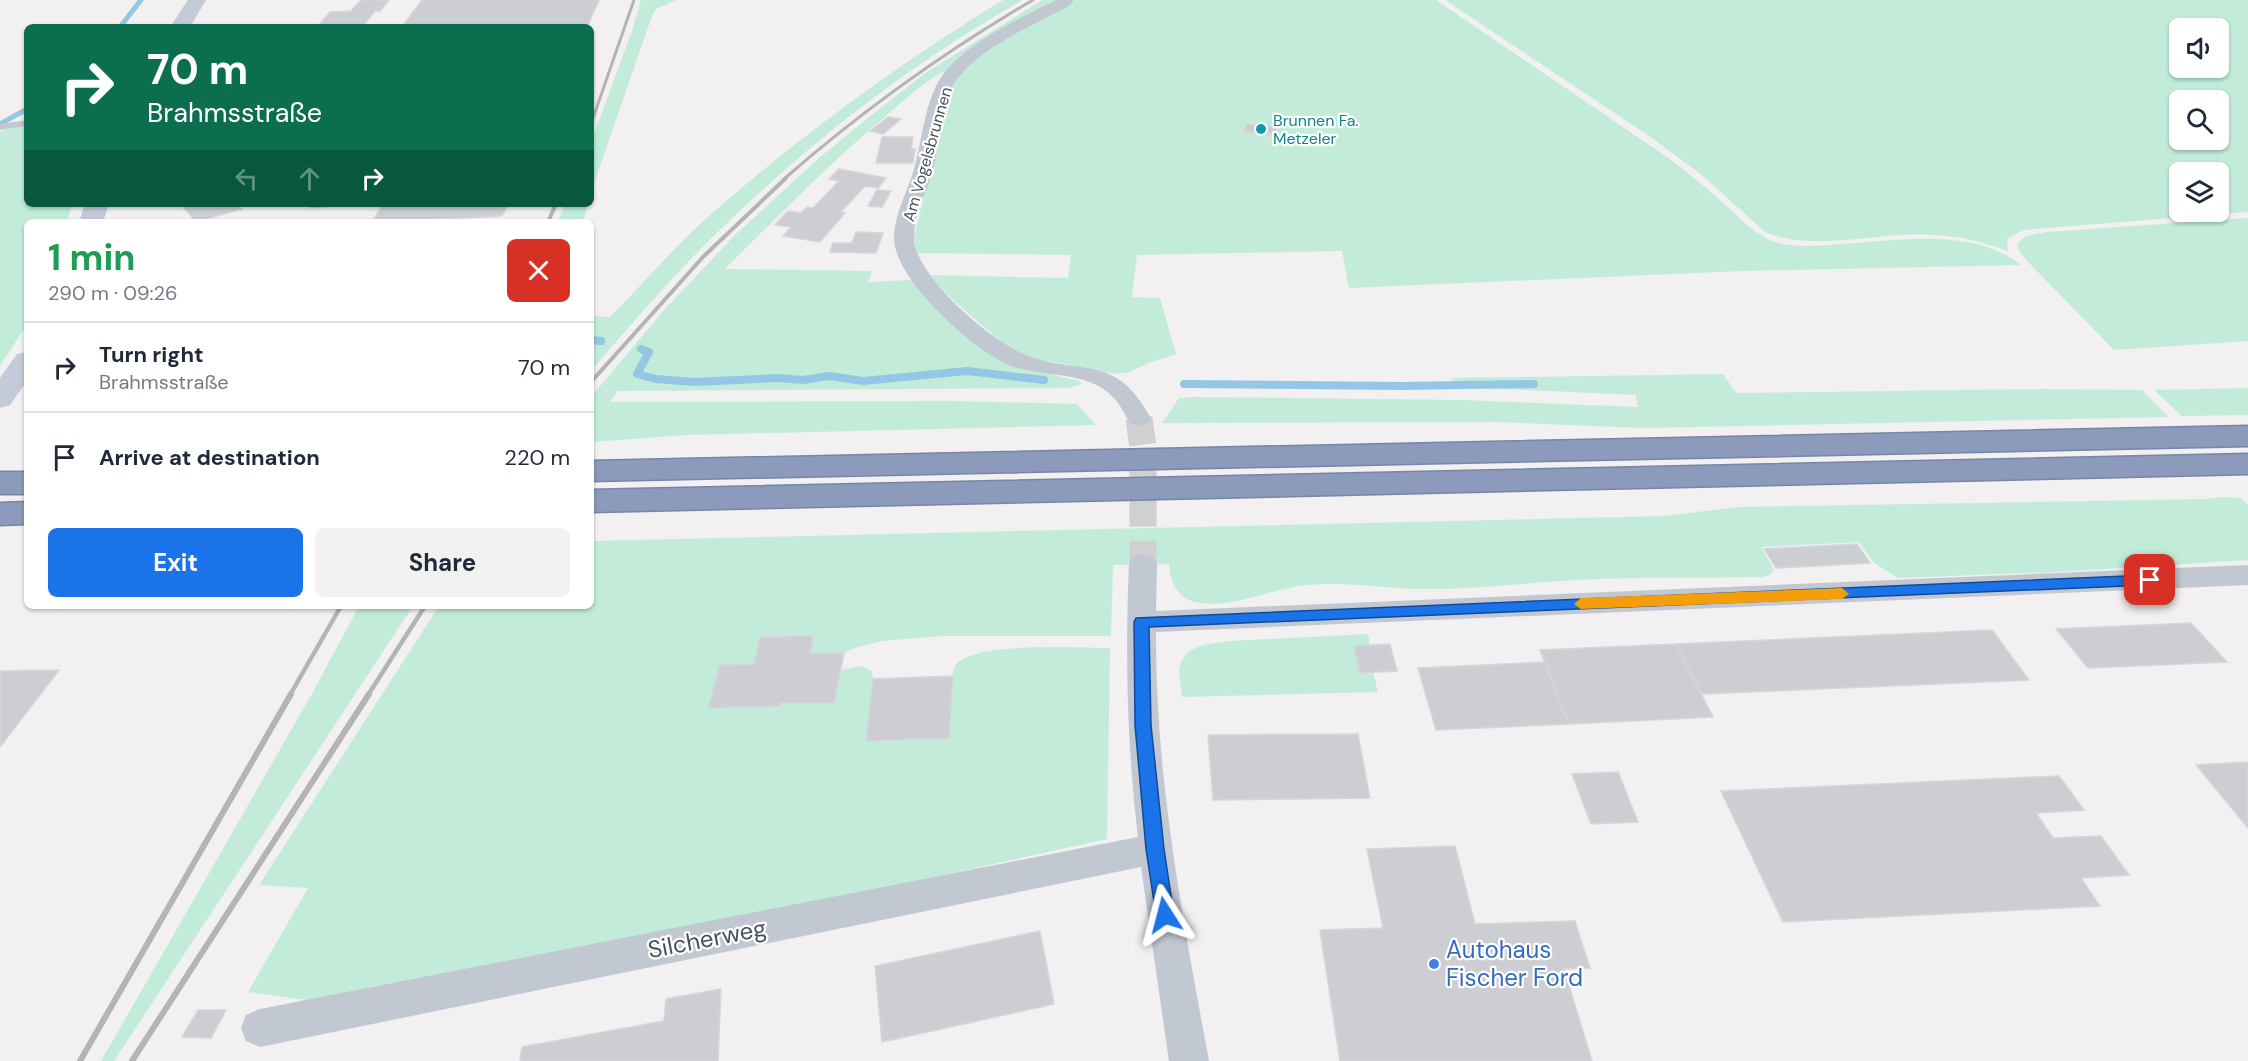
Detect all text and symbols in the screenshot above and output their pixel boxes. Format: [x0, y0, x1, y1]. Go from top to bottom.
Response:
map controls [2169, 18, 2229, 222]
button: sound [2169, 18, 2229, 78]
text: 70 m [147, 42, 248, 97]
icon: right [48, 48, 126, 126]
street label: Am Vogelsbrunnen [898, 84, 957, 224]
button: search [2169, 90, 2229, 150]
text: Brahmsstraße [147, 95, 322, 130]
place label: Brunnen Fa. Metzeler [1273, 110, 1359, 149]
marker: Brunnen Fa. Metzeler [1254, 122, 1268, 136]
icon: left [230, 162, 263, 195]
icon: ahead [293, 162, 326, 195]
icon: right [356, 162, 389, 195]
button: layers [2169, 162, 2229, 222]
text: 1 min [48, 234, 136, 281]
button: close [507, 239, 570, 302]
text: 290 m · 09:26 [48, 280, 178, 306]
text: Turn right [99, 340, 204, 369]
icon: right [48, 351, 81, 384]
text: 70 m [518, 353, 570, 382]
text: Brahmsstraße [99, 369, 229, 395]
icon: arrive [48, 441, 81, 474]
text: Arrive at destination [99, 443, 320, 472]
text: 220 m [504, 443, 570, 472]
button: Exit [48, 528, 303, 597]
button: Share [315, 528, 570, 597]
pin [2124, 554, 2175, 605]
icon: arrive [2133, 563, 2166, 596]
position arrow [1133, 883, 1197, 947]
street label: Silcherweg [645, 912, 769, 965]
place label: Autohaus Fischer Ford [1446, 934, 1583, 993]
marker: Autohaus Fischer Ford [1427, 957, 1441, 971]

